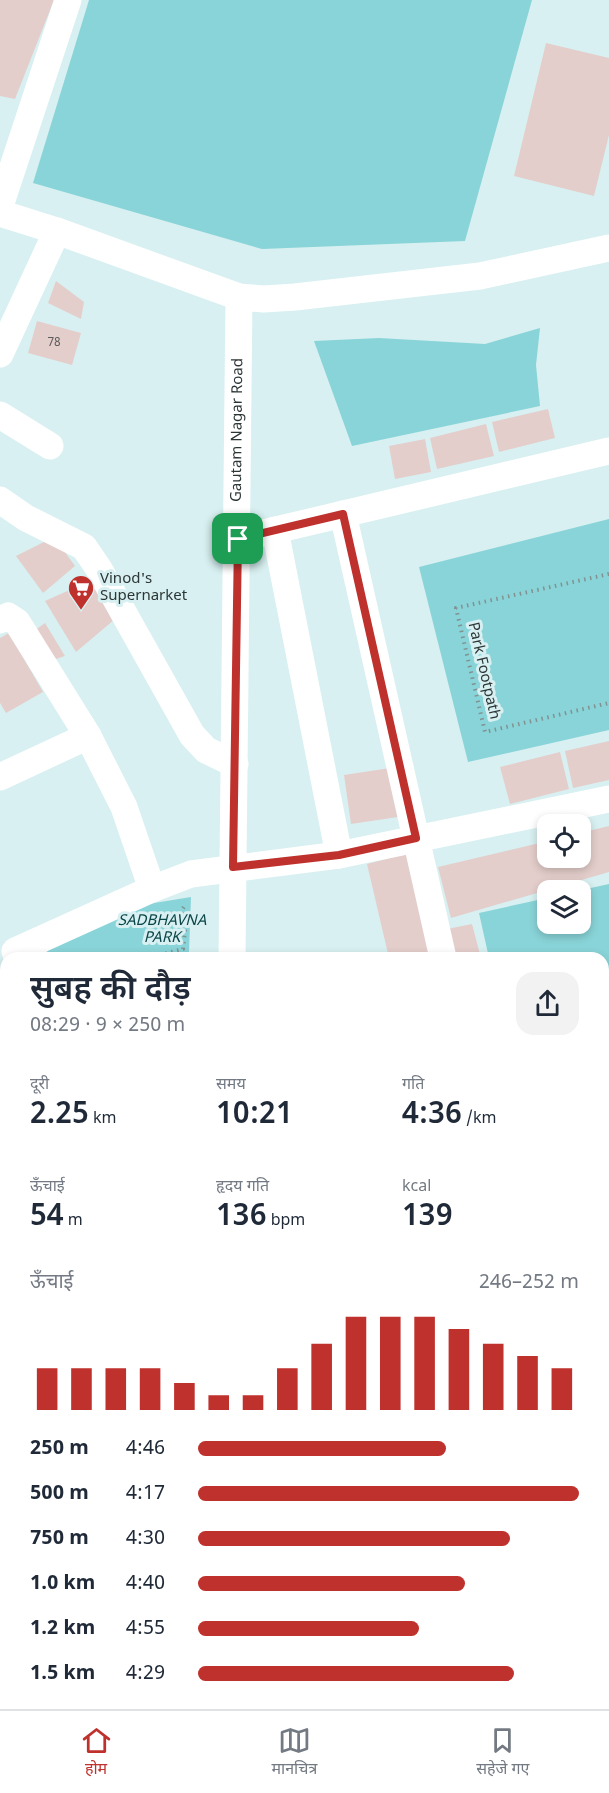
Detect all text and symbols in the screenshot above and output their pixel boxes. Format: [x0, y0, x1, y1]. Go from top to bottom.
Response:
house number: 78 [47, 335, 61, 351]
street label: Gautam Nagar Road [227, 358, 248, 502]
pin [212, 513, 263, 564]
icon: arrive [221, 522, 254, 555]
place label: Vinod's Supernarket [100, 570, 188, 606]
supermarket icon: Vinod's Supernarket [66, 573, 96, 611]
street label: Park Footpath [463, 620, 503, 722]
map controls [537, 814, 591, 934]
button: locate [537, 814, 591, 868]
button: layers [537, 880, 591, 934]
park label: SADBHAVNA PARK [118, 912, 207, 948]
text: सुबह की दौड़ [30, 969, 191, 1012]
button: share [516, 972, 579, 1035]
text: 08:29 · 9 × 250 m [30, 1013, 185, 1039]
text: दूरी [30, 1075, 49, 1096]
text: समय [216, 1075, 246, 1096]
text: गति [402, 1075, 424, 1096]
text: 2.25 [30, 1096, 89, 1135]
text: 10:21 [216, 1096, 293, 1135]
text: 4:36 [402, 1096, 462, 1135]
text: km [89, 1109, 117, 1130]
text: /km [462, 1109, 496, 1130]
text: ऊँचाई [30, 1177, 65, 1198]
text: हृदय गति [216, 1177, 269, 1198]
text: kcal [402, 1177, 431, 1198]
text: 54 [30, 1198, 64, 1237]
text: 136 [216, 1198, 267, 1237]
text: 139 [402, 1198, 453, 1237]
text: m [64, 1211, 83, 1232]
text: bpm [267, 1211, 305, 1232]
text: ऊँचाई [30, 1270, 73, 1296]
text: 246–252 m [479, 1270, 579, 1296]
text: 250 m [30, 1436, 89, 1462]
text: 4:46 [126, 1436, 165, 1462]
text: 500 m [30, 1481, 89, 1507]
text: 4:17 [126, 1481, 165, 1507]
text: 750 m [30, 1526, 89, 1552]
text: 4:30 [126, 1526, 165, 1552]
text: 1.0 km [30, 1571, 95, 1597]
text: 4:40 [126, 1571, 165, 1597]
text: 1.2 km [30, 1616, 95, 1642]
text: 4:55 [126, 1616, 165, 1642]
text: 1.5 km [30, 1661, 95, 1687]
text: 4:29 [126, 1661, 165, 1687]
tab: होम [80, 1724, 113, 1781]
tab: मानचित्र [272, 1724, 317, 1781]
tab: सहेजे गए [476, 1724, 529, 1781]

